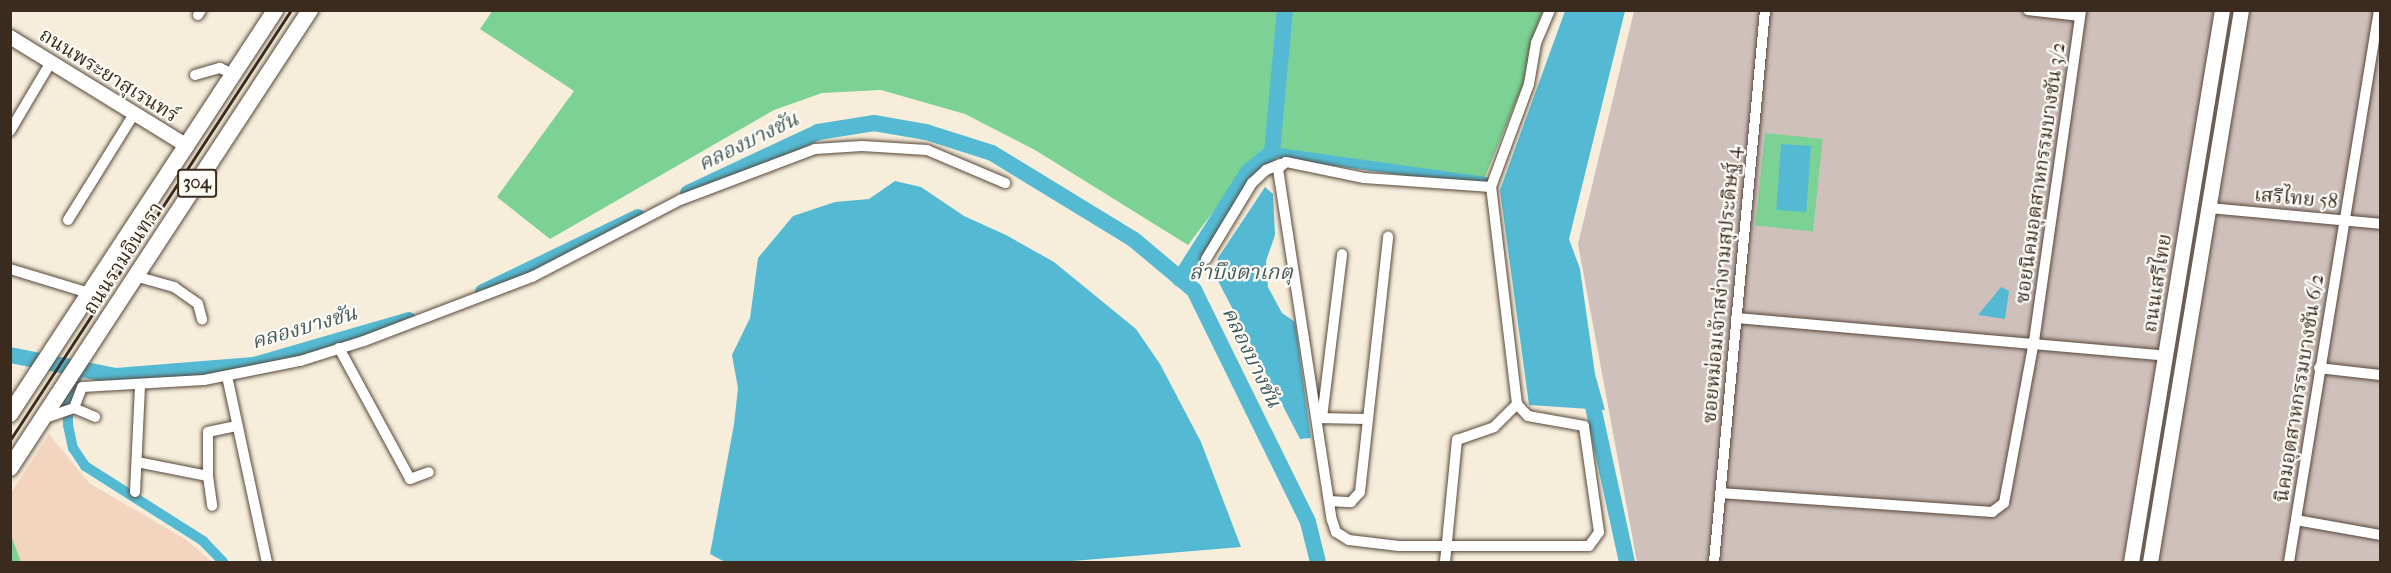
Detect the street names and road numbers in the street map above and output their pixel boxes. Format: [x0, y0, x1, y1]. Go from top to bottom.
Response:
street label: ถนนพระยาสุเรนทร์ [35, 23, 183, 127]
street label: ซอยนิคมอุตสาหกรรมบางชัน 3/2 [2010, 41, 2070, 305]
street label: ซอยหม่อมเจ้าสง่างามสุประดิษฐ์ 4 [1697, 146, 1745, 424]
road number: 304 [176, 168, 218, 198]
street label: เสรีไทย 58 [2253, 182, 2339, 214]
street label: ถนนรามอินทรา [78, 197, 168, 319]
street label: ถนนเสรีไทย [2137, 232, 2177, 334]
street label: นิคมอุตสาหกรรมบางชัน 6/2 [2269, 272, 2329, 504]

